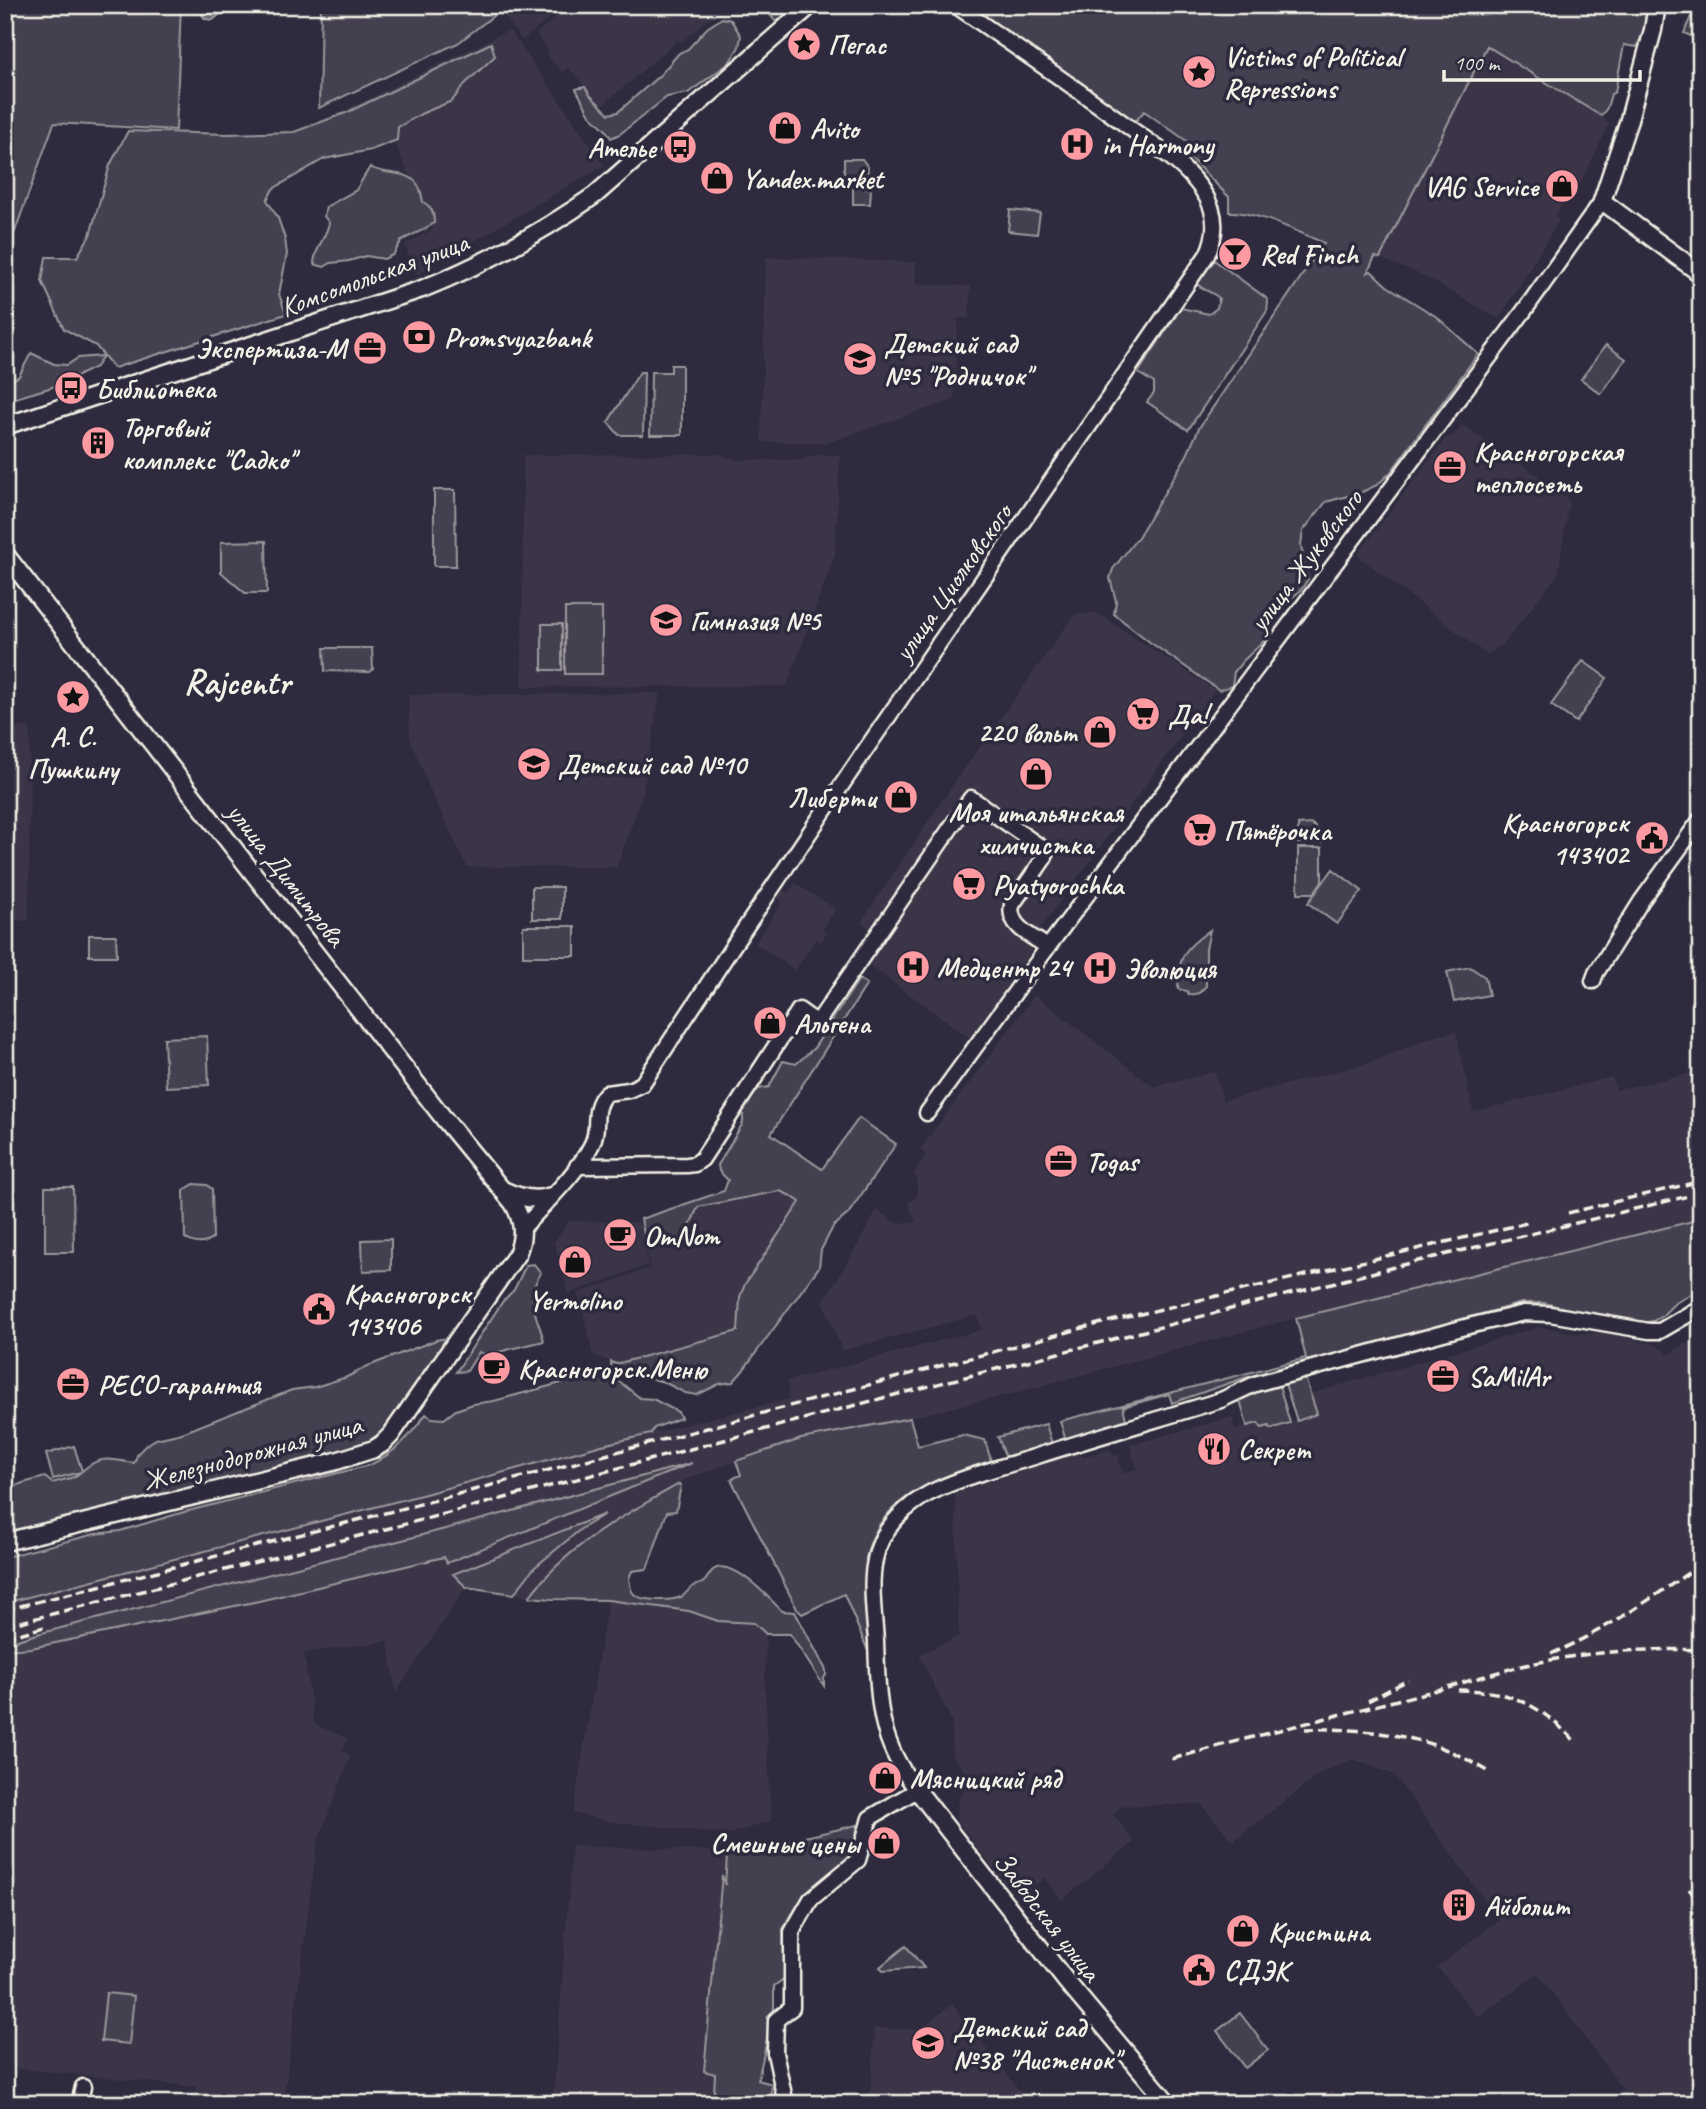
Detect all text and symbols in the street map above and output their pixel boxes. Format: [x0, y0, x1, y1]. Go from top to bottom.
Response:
place icon: Пегас [785, 25, 823, 63]
place label: Пегас [828, 27, 887, 62]
scale bar [1444, 38, 1640, 82]
place label: Victims of Political Repressions [1224, 39, 1406, 106]
text: 100 m [1454, 50, 1501, 76]
place icon: Victims of Political Repressions [1180, 53, 1218, 91]
shop icon: Avito [766, 109, 804, 147]
place label: Avito [810, 111, 861, 146]
hospital icon: in Harmony [1058, 125, 1096, 163]
place label: in Harmony [1102, 127, 1216, 163]
bus stop icon: Ателье [661, 128, 699, 166]
place label: Ателье [588, 130, 658, 165]
shop icon: Yandex.market [698, 159, 736, 197]
place label: Yandex.market [742, 161, 886, 196]
shop icon: VAG Service [1543, 167, 1581, 205]
place label: VAG Service [1424, 169, 1541, 204]
street label: Комсомольская улица [275, 224, 475, 325]
bar icon: Red Finch [1216, 235, 1254, 273]
place label: Red Finch [1260, 237, 1360, 272]
bank icon: Promsvyazbank [400, 318, 438, 356]
place label: Promsvyazbank [444, 320, 593, 356]
place label: Детский сад №5 "Родничок" [884, 326, 1037, 393]
office icon: Экспертиза-М [351, 329, 389, 367]
place label: Экспертиза-М [195, 331, 350, 366]
school or university icon: Детский сад №5 "Родничок" [841, 340, 879, 378]
bus stop icon: Библиотека [52, 369, 90, 407]
place label: Библиотека [96, 371, 217, 406]
place label: Торговый комплекс "Садко" [122, 410, 301, 477]
building icon: Торговый комплекс "Садко" [79, 424, 117, 462]
place label: Красногорская теплосеть [1474, 434, 1625, 501]
office icon: Красногорская теплосеть [1431, 448, 1469, 486]
street label: улица Жуковского [1239, 481, 1371, 640]
street label: улица Циолковского [884, 494, 1021, 669]
school or university icon: Гимназия №5 [647, 601, 685, 639]
place label: Гимназия №5 [690, 603, 823, 638]
district label: Rajcentr [184, 660, 294, 705]
place icon: А. С. Пушкину [54, 678, 92, 716]
supermarket icon: Да! [1124, 695, 1162, 733]
place label: Да! [1168, 697, 1213, 732]
shop icon: 220 вольт [1081, 713, 1119, 751]
place label: 220 вольт [978, 715, 1078, 750]
place label: А. С. Пушкину [28, 719, 121, 786]
school or university icon: Детский сад №10 [515, 745, 553, 783]
place label: Детский сад №10 [558, 747, 749, 782]
shop icon: Моя итальянская химчистка [1017, 755, 1055, 793]
shop icon: Либерти [882, 778, 920, 816]
place label: Либерти [787, 780, 878, 815]
street label: улица Димитрова [218, 794, 355, 955]
place label: Моя итальянская химчистка [949, 795, 1125, 862]
place label: Красногорск 143402 [1502, 805, 1631, 872]
supermarket icon: Пятёрочка [1181, 811, 1219, 849]
place label: Пятёрочка [1224, 813, 1333, 848]
public building icon: Красногорск 143402 [1633, 819, 1671, 857]
supermarket icon: Pyatyorochka [950, 865, 988, 903]
place label: Pyatyorochka [993, 867, 1126, 902]
hospital icon: Медцентр 24 [894, 948, 932, 986]
hospital icon: Эволюция [1081, 949, 1119, 987]
place label: Медцентр 24 [937, 950, 1075, 985]
place label: Эволюция [1124, 951, 1218, 986]
shop icon: Альгена [751, 1004, 789, 1042]
place label: Альгена [794, 1006, 872, 1041]
office icon: Togas [1042, 1142, 1080, 1180]
place label: Togas [1086, 1144, 1141, 1179]
cafe icon: OmNom [601, 1216, 639, 1254]
place label: OmNom [644, 1218, 721, 1253]
shop icon: Yermolino [556, 1243, 594, 1281]
place label: Красногорск 143406 [344, 1276, 473, 1343]
place label: Yermolino [529, 1283, 623, 1318]
public building icon: Красногорск 143406 [300, 1290, 338, 1328]
cafe icon: Красногорск.Меню [475, 1349, 513, 1387]
place label: Красногорск.Меню [518, 1351, 709, 1386]
office icon: SaMilAr [1424, 1357, 1462, 1395]
place label: SaMilAr [1468, 1359, 1552, 1394]
office icon: РЕСО-гарантия [54, 1365, 92, 1403]
place label: РЕСО-гарантия [98, 1367, 262, 1402]
street label: Железнодорожная улица [139, 1406, 367, 1499]
restaurant icon: Секрет [1195, 1430, 1233, 1468]
place label: Секрет [1238, 1432, 1312, 1467]
shop icon: Мясницкий ряд [866, 1759, 904, 1797]
place label: Мясницкий ряд [910, 1761, 1064, 1796]
shop icon: Смешные цены [865, 1824, 903, 1862]
place label: Смешные цены [711, 1826, 863, 1861]
street label: Заводская улица [986, 1844, 1110, 1990]
building icon: Айболит [1440, 1886, 1478, 1924]
place label: Айболит [1484, 1888, 1571, 1923]
shop icon: Кристина [1224, 1912, 1262, 1950]
place label: Кристина [1268, 1914, 1372, 1949]
public building icon: СДЭК [1180, 1951, 1218, 1989]
place label: СДЭК [1224, 1953, 1294, 1988]
place label: Детский сад №38 "Аистенок" [953, 2010, 1126, 2077]
school or university icon: Детский сад №38 "Аистенок" [909, 2024, 947, 2062]

